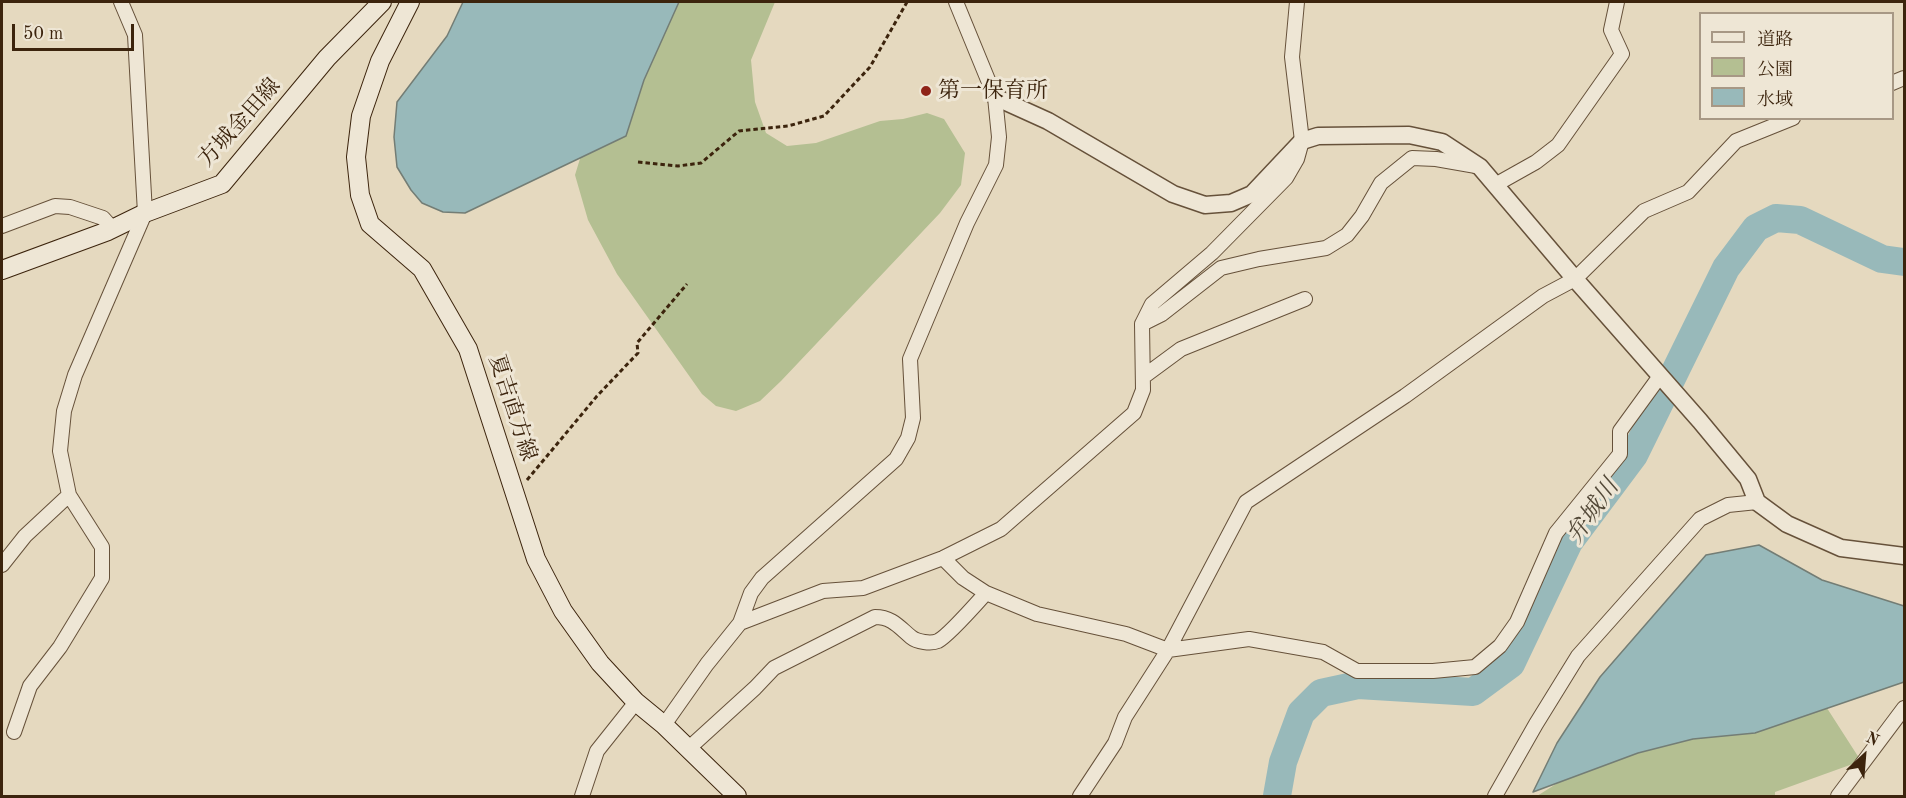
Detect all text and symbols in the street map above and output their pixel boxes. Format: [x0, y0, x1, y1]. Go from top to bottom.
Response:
scale bar [15, 12, 136, 50]
legend [1699, 12, 1894, 120]
text: 50 m [23, 25, 63, 43]
text: 道路 [1757, 31, 1793, 49]
text: 公園 [1757, 61, 1793, 79]
street label: 方城金田線 [193, 73, 287, 173]
place label: 第一保育所 [938, 78, 1048, 104]
marker: 第一保育所 [919, 84, 933, 98]
text: 水域 [1757, 91, 1793, 109]
street label: 夏吉直方線 [482, 352, 542, 464]
water label: 弁城川 [1561, 474, 1625, 550]
north arrow [1834, 726, 1894, 786]
text: N [1863, 730, 1881, 750]

